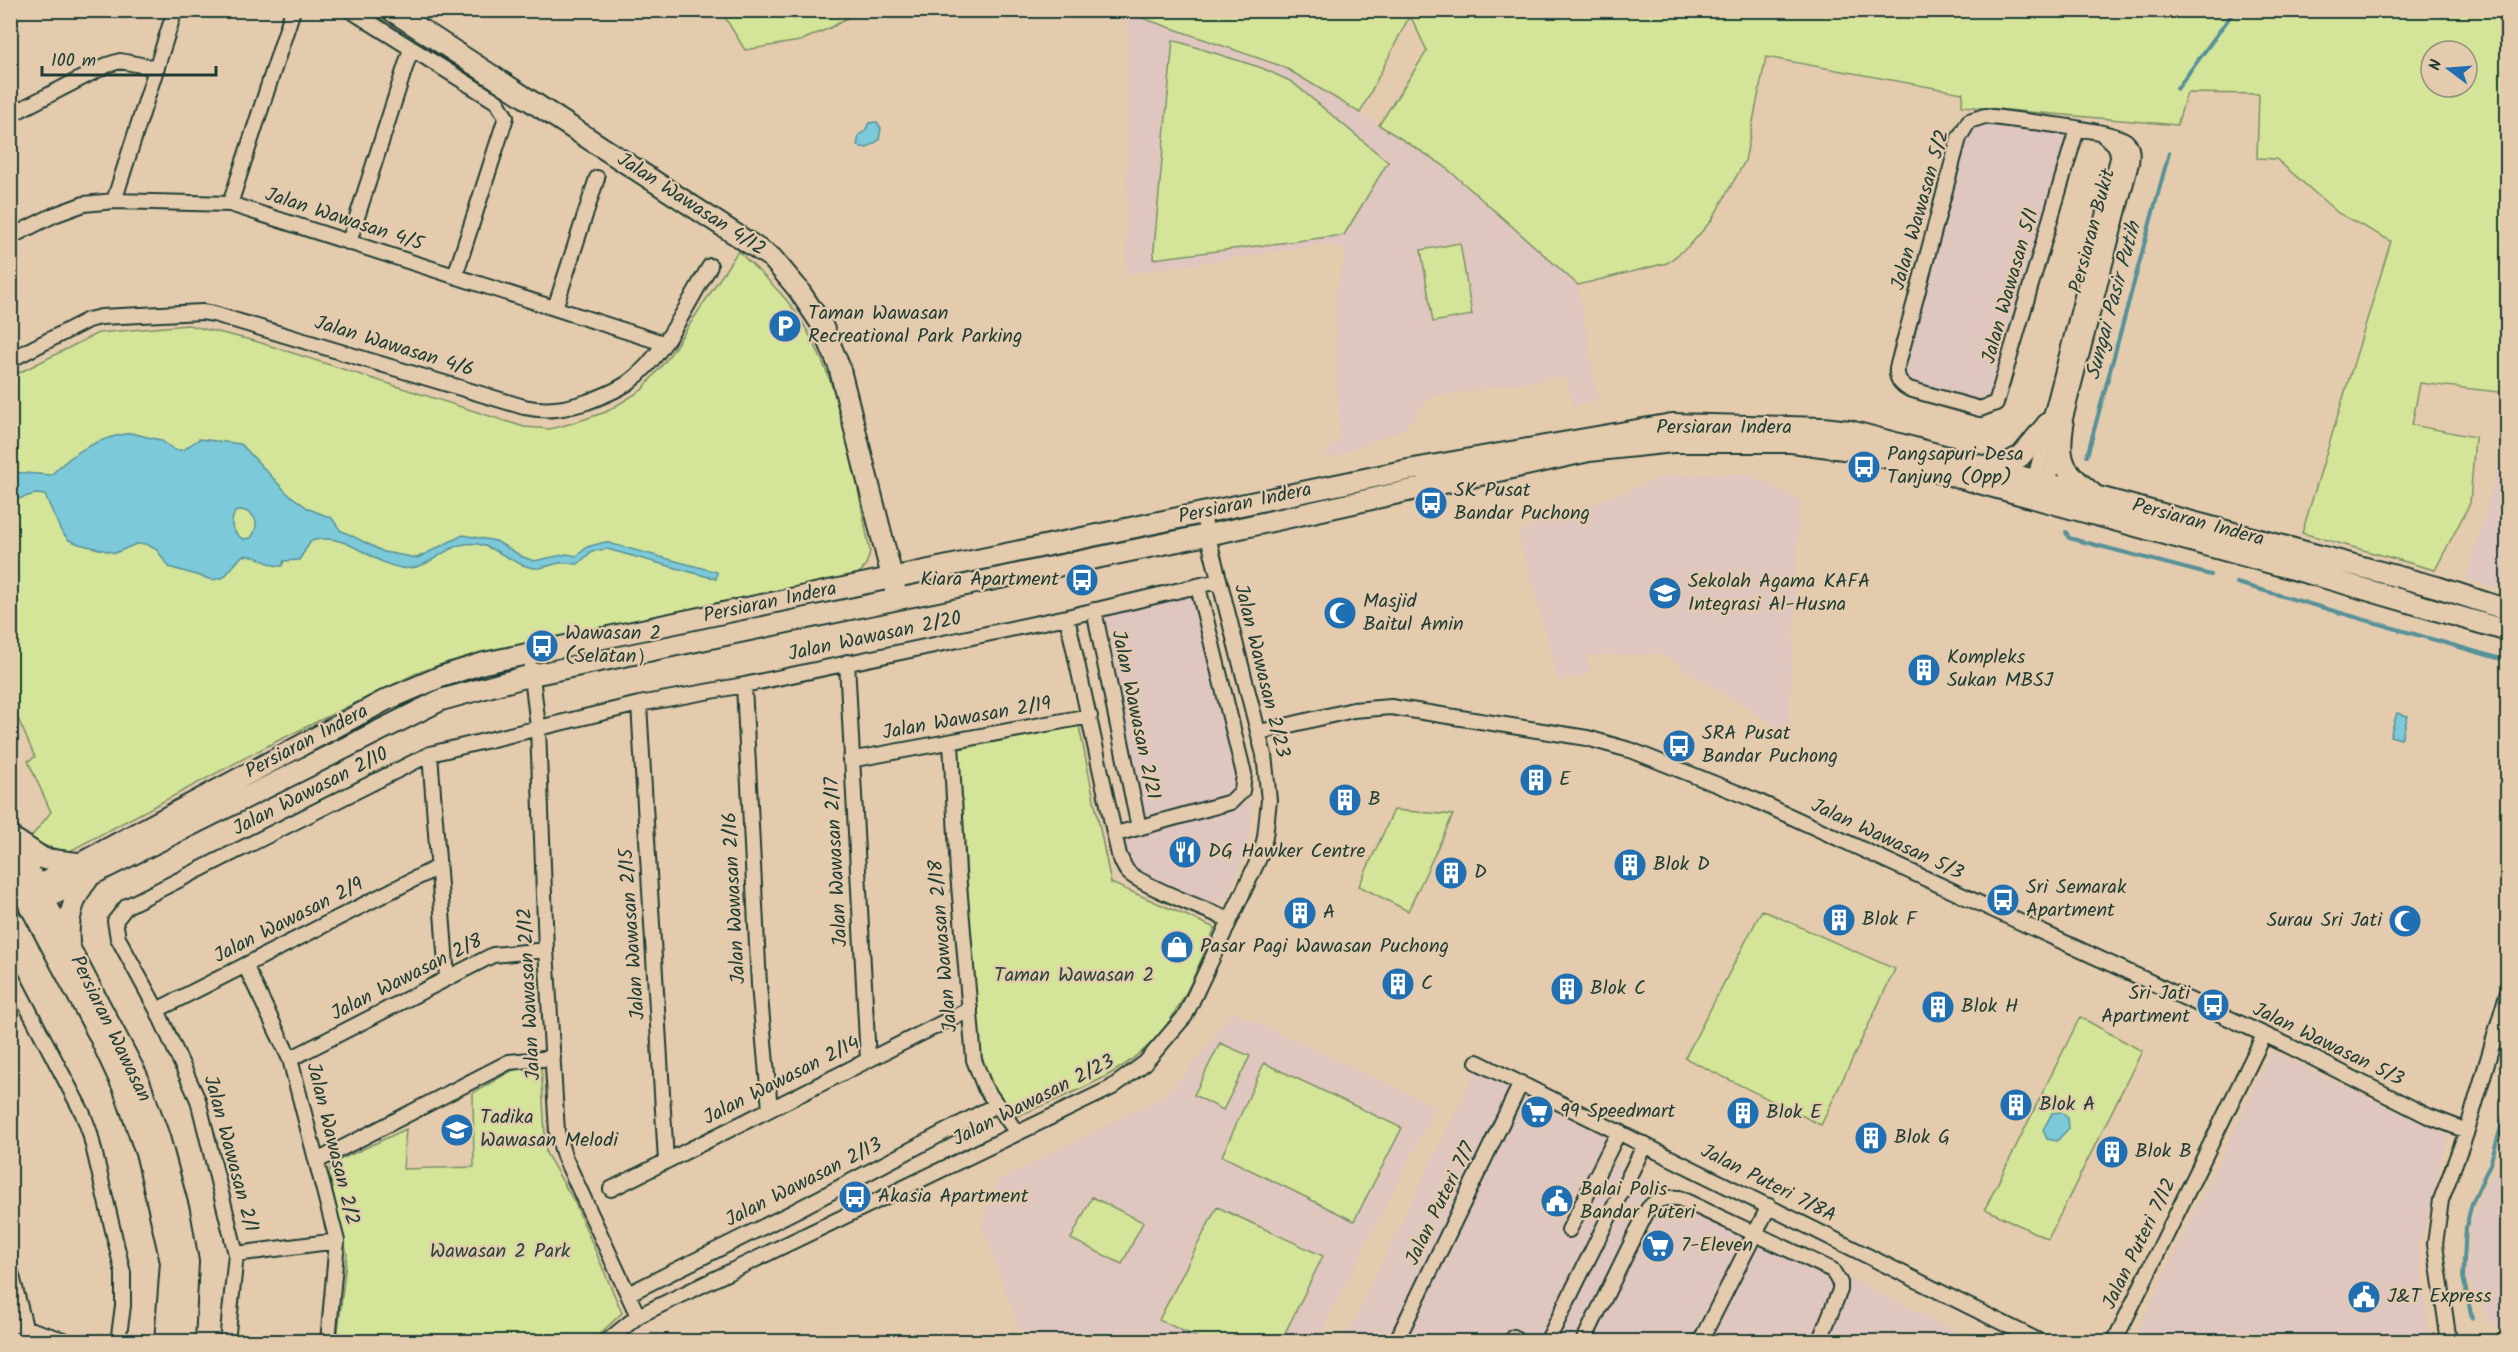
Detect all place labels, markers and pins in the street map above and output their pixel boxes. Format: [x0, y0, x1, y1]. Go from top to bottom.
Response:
place label: Taman Wawasan Recreational Park Parking [808, 298, 1023, 353]
parking icon: Taman Wawasan Recreational Park Parking [767, 308, 803, 344]
place label: Pangsapuri Desa Tanjung (Opp) [1887, 439, 2024, 494]
bus stop icon: Pangsapuri Desa Tanjung (Opp) [1846, 449, 1882, 485]
place label: SK Pusat Bandar Puchong [1454, 475, 1590, 530]
bus stop icon: SK Pusat Bandar Puchong [1413, 485, 1449, 521]
bus stop icon: Kiara Apartment [1064, 562, 1100, 598]
place label: Kiara Apartment [920, 564, 1059, 596]
place label: Sekolah Agama KAFA Integrasi Al-Husna [1688, 566, 1870, 621]
school or university icon: Sekolah Agama KAFA Integrasi Al-Husna [1647, 575, 1683, 611]
place label: Masjid Baitul Amin [1363, 586, 1464, 641]
mosque icon: Masjid Baitul Amin [1322, 595, 1358, 631]
place label: Wawasan 2 (Selatan） [565, 618, 661, 673]
bus stop icon: Wawasan 2 (Selatan） [524, 628, 560, 664]
place label: Kompleks Sukan MBSJ [1947, 642, 2054, 697]
building icon: Kompleks Sukan MBSJ [1906, 652, 1942, 688]
place label: SRA Pusat Bandar Puchong [1702, 718, 1838, 773]
bus stop icon: SRA Pusat Bandar Puchong [1661, 728, 1697, 764]
building icon: E [1518, 762, 1554, 798]
place label: E [1559, 764, 1572, 796]
building icon: B [1327, 782, 1363, 818]
place label: B [1368, 784, 1381, 816]
restaurant icon: DG Hawker Centre [1167, 834, 1203, 870]
place label: DG Hawker Centre [1208, 836, 1365, 868]
building icon: Blok D [1612, 847, 1648, 883]
place label: Blok D [1653, 849, 1710, 881]
building icon: D [1433, 855, 1469, 891]
place label: D [1474, 857, 1487, 889]
place label: Sri Semarak Apartment [2026, 872, 2127, 927]
bus stop icon: Sri Semarak Apartment [1985, 882, 2021, 918]
building icon: A [1282, 895, 1318, 931]
place label: A [1323, 897, 1335, 929]
building icon: Blok F [1821, 902, 1857, 938]
mosque icon: Surau Sri Jati [2387, 903, 2423, 939]
place label: Blok F [1862, 904, 1918, 936]
place label: Surau Sri Jati [2267, 905, 2383, 937]
shop icon: Pasar Pagi Wawasan Puchong [1159, 929, 1195, 965]
place label: Pasar Pagi Wawasan Puchong [1200, 931, 1449, 963]
building icon: C [1380, 966, 1416, 1002]
place label: C [1421, 968, 1433, 1000]
building icon: Blok C [1549, 971, 1585, 1007]
place label: Blok C [1590, 973, 1646, 1005]
place label: Sri Jati Apartment [2101, 978, 2191, 1033]
bus stop icon: Sri Jati Apartment [2195, 987, 2231, 1023]
building icon: Blok H [1920, 989, 1956, 1025]
place label: Blok H [1961, 991, 2019, 1023]
building icon: Blok A [1998, 1087, 2034, 1123]
place label: Blok A [2039, 1089, 2095, 1121]
supermarket icon: 99 Speedmart [1519, 1094, 1555, 1130]
building icon: Blok E [1725, 1095, 1761, 1131]
place label: 99 Speedmart [1560, 1096, 1676, 1128]
place label: Blok E [1766, 1097, 1823, 1129]
place label: Tadika Wawasan Melodi [480, 1102, 619, 1157]
school or university icon: Tadika Wawasan Melodi [439, 1112, 475, 1148]
building icon: Blok G [1853, 1120, 1889, 1156]
place label: Blok G [1894, 1122, 1950, 1154]
building icon: Blok B [2094, 1134, 2130, 1170]
place label: Blok B [2135, 1136, 2192, 1168]
place label: Balai Polis Bandar Puteri [1580, 1174, 1697, 1229]
bus stop icon: Akasia Apartment [837, 1179, 873, 1215]
place label: Akasia Apartment [878, 1181, 1029, 1213]
public building icon: Balai Polis Bandar Puteri [1539, 1183, 1575, 1219]
supermarket icon: 7-Eleven [1640, 1228, 1676, 1264]
place label: 7-Eleven [1681, 1230, 1753, 1262]
public building icon: J&T Express [2346, 1279, 2382, 1315]
place label: J&T Express [2387, 1281, 2492, 1313]

